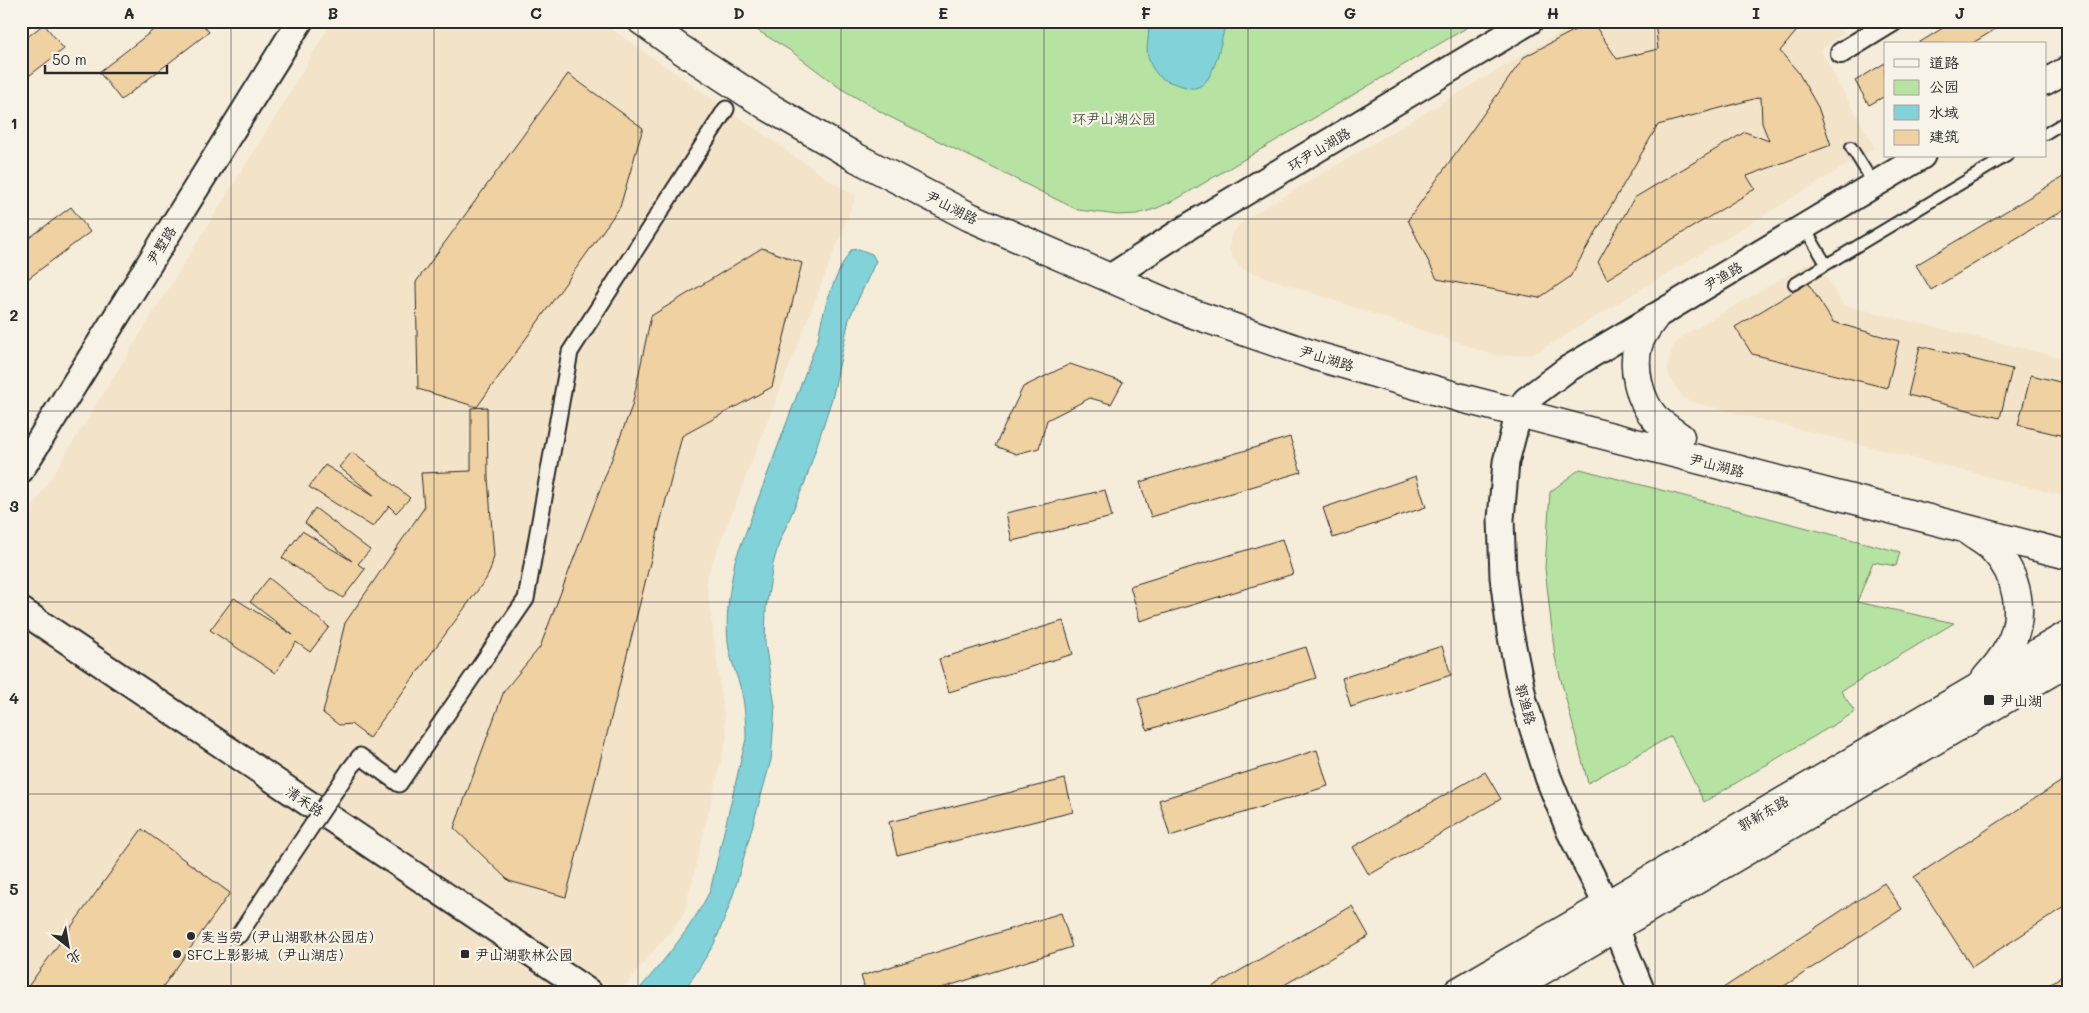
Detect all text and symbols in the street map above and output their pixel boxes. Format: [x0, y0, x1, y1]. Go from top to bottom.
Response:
text: A [123, 2, 135, 23]
text: B [328, 2, 338, 23]
text: C [530, 2, 542, 23]
text: D [733, 2, 745, 23]
text: E [938, 2, 948, 23]
text: F [1141, 2, 1151, 23]
text: G [1344, 2, 1356, 23]
text: H [1547, 2, 1559, 23]
text: I [1752, 2, 1760, 23]
text: J [1955, 2, 1965, 23]
scale bar [45, 42, 168, 74]
legend [1884, 42, 2046, 158]
text: 50 m [52, 49, 87, 69]
text: 道路 [1929, 52, 1959, 72]
text: 公园 [1929, 76, 1959, 96]
text: 水域 [1929, 102, 1959, 122]
park label: 环尹山湖公园 [1072, 109, 1156, 128]
text: 1 [10, 112, 18, 133]
street label: 环尹山湖路 [1284, 123, 1354, 175]
text: 建筑 [1929, 126, 1959, 146]
street label: 尹山湖路 [923, 186, 981, 228]
street label: 尹墅路 [142, 222, 180, 268]
street label: 尹渔路 [1700, 257, 1746, 295]
text: 2 [10, 304, 19, 325]
street label: 尹山湖路 [1297, 341, 1357, 375]
street label: 尹山湖路 [1688, 449, 1746, 481]
text: 3 [9, 495, 19, 516]
street label: 郭渔路 [1511, 681, 1541, 727]
text: 4 [9, 687, 19, 708]
place label: 尹山湖 [2000, 691, 2042, 710]
marker: 尹山湖 [1982, 693, 1996, 707]
street label: 清禾路 [282, 781, 328, 821]
street label: 郭新东路 [1734, 791, 1792, 835]
text: 5 [9, 878, 19, 899]
north arrow [42, 920, 92, 970]
place label: 麦当劳（尹山湖歌林公园店） [201, 927, 383, 946]
marker: 麦当劳（尹山湖歌林公园店） [185, 930, 197, 942]
place label: SFC上影影城（尹山湖店） [187, 945, 353, 964]
place label: 尹山湖歌林公园 [475, 945, 573, 964]
text: 北 [64, 946, 86, 969]
marker: SFC上影影城（尹山湖店） [171, 948, 183, 960]
marker: 尹山湖歌林公园 [459, 948, 471, 960]

